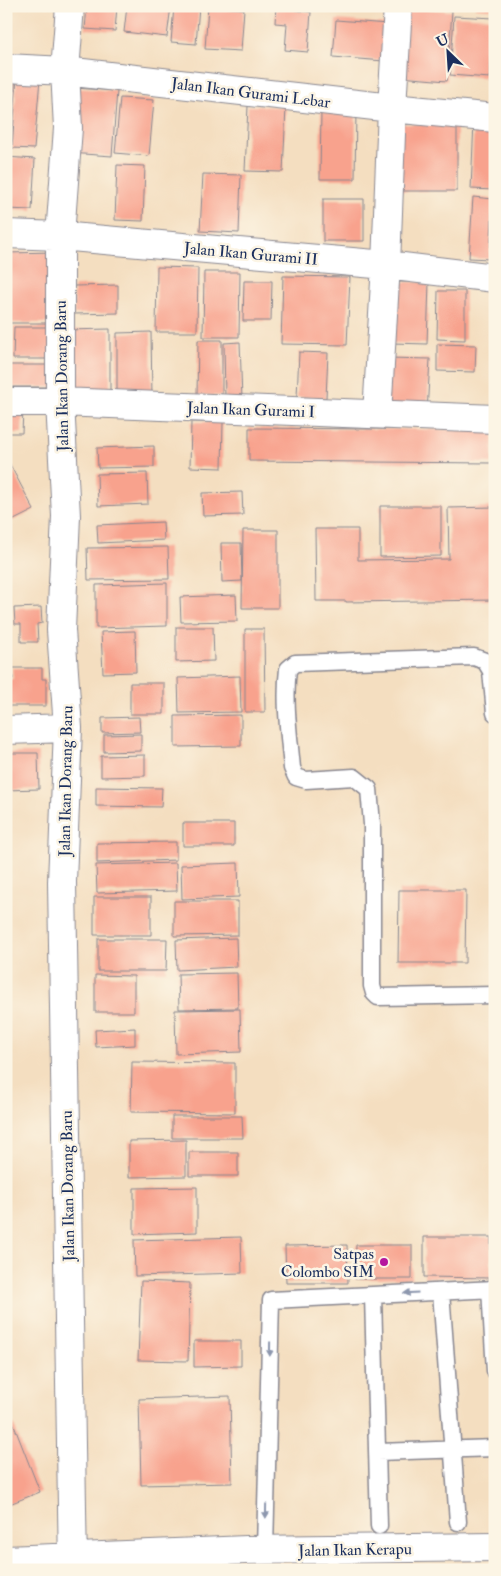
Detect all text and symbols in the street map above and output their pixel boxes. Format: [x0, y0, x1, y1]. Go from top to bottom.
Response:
north arrow [424, 28, 474, 78]
text: U [434, 30, 452, 51]
street label: Jalan Ikan Gurami Lebar [169, 73, 332, 114]
street label: Jalan Ikan Gurami II [182, 238, 319, 271]
street label: Jalan Ikan Dorang Baru [51, 300, 74, 453]
street label: Jalan Ikan Gurami I [186, 398, 315, 423]
street label: Jalan Ikan Dorang Baru [55, 705, 78, 858]
street label: Jalan Ikan Dorang Baru [57, 1110, 80, 1263]
place label: Satpas Colombo SIM [281, 1244, 374, 1282]
marker: Satpas Colombo SIM [378, 1256, 390, 1268]
one-way arrow [403, 1289, 419, 1297]
one-way arrow [266, 1341, 274, 1357]
one-way arrow [262, 1503, 270, 1519]
street label: Jalan Ikan Kerapu [297, 1539, 412, 1562]

